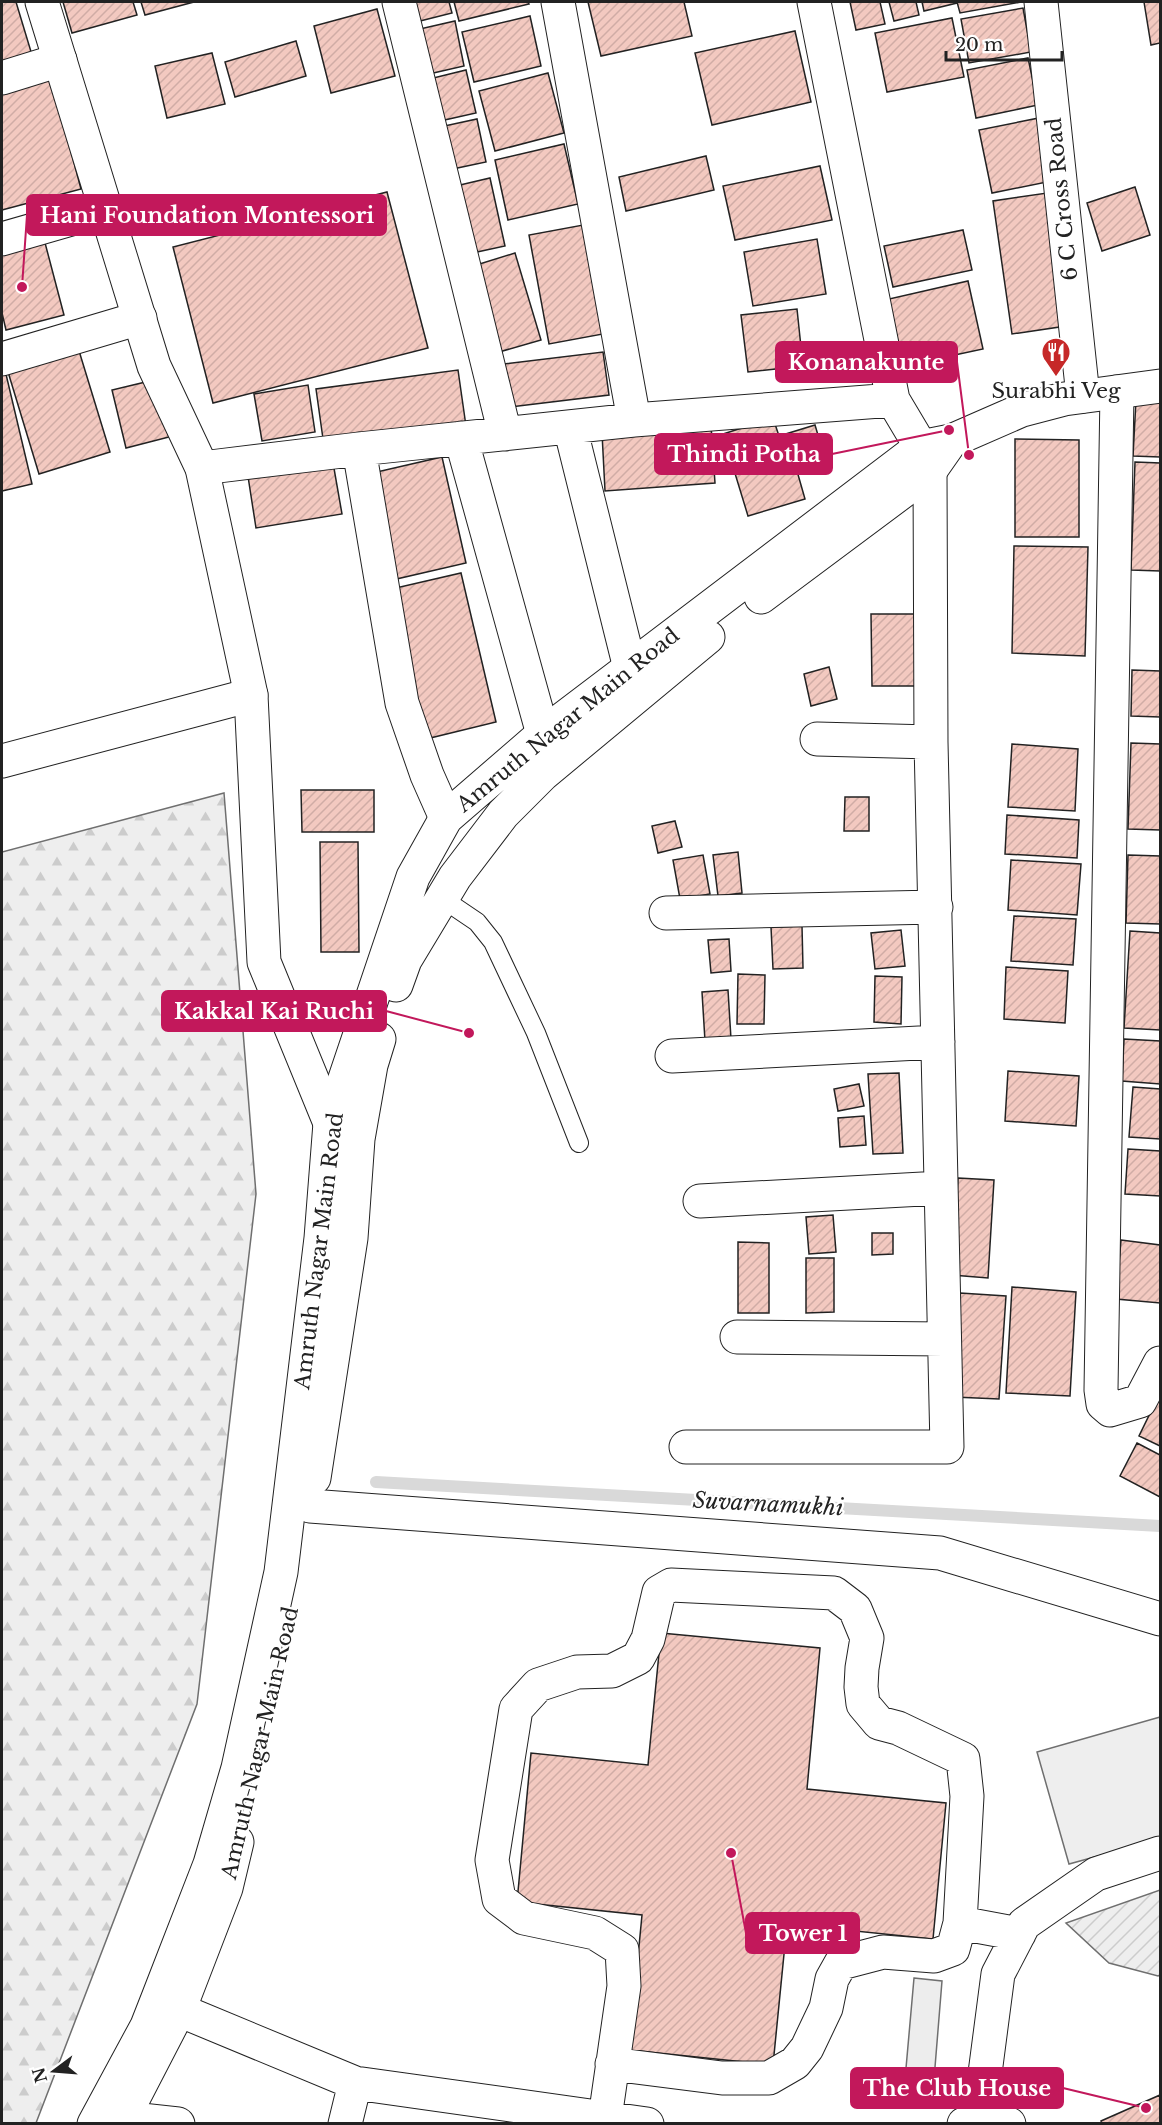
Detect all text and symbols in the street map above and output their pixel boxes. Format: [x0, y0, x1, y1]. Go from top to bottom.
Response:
scale bar [946, 24, 1062, 62]
text: 20 m [955, 34, 1003, 56]
street label: 6 C Cross Road [1041, 116, 1083, 282]
callout: Hani Foundation Montessori [27, 195, 386, 235]
text: Hani Foundation Montessori [40, 202, 374, 229]
restaurant icon: Surabhi Veg [1040, 336, 1072, 378]
callout: Konanakunte [776, 342, 957, 382]
text: Konanakunte [788, 349, 944, 376]
place label: Surabhi Veg [991, 378, 1121, 404]
callout: Thindi Potha [655, 434, 832, 474]
text: Thindi Potha [667, 441, 821, 468]
street label: Amruth Nagar Main Road [451, 622, 685, 818]
callout: Kakkal Kai Ruchi [162, 991, 386, 1031]
text: Kakkal Kai Ruchi [174, 998, 374, 1025]
street label: Amruth Nagar Main Road [289, 1111, 349, 1392]
water label: Suvarnamukhi [692, 1487, 845, 1521]
street label: Amruth Nagar Main Road [216, 1604, 304, 1883]
callout: Tower 1 [746, 1913, 859, 1953]
text: Tower 1 [759, 1920, 848, 1947]
north arrow [24, 2041, 84, 2101]
text: N [28, 2065, 51, 2085]
callout: The Club House [851, 2068, 1063, 2108]
text: The Club House [863, 2075, 1051, 2102]

